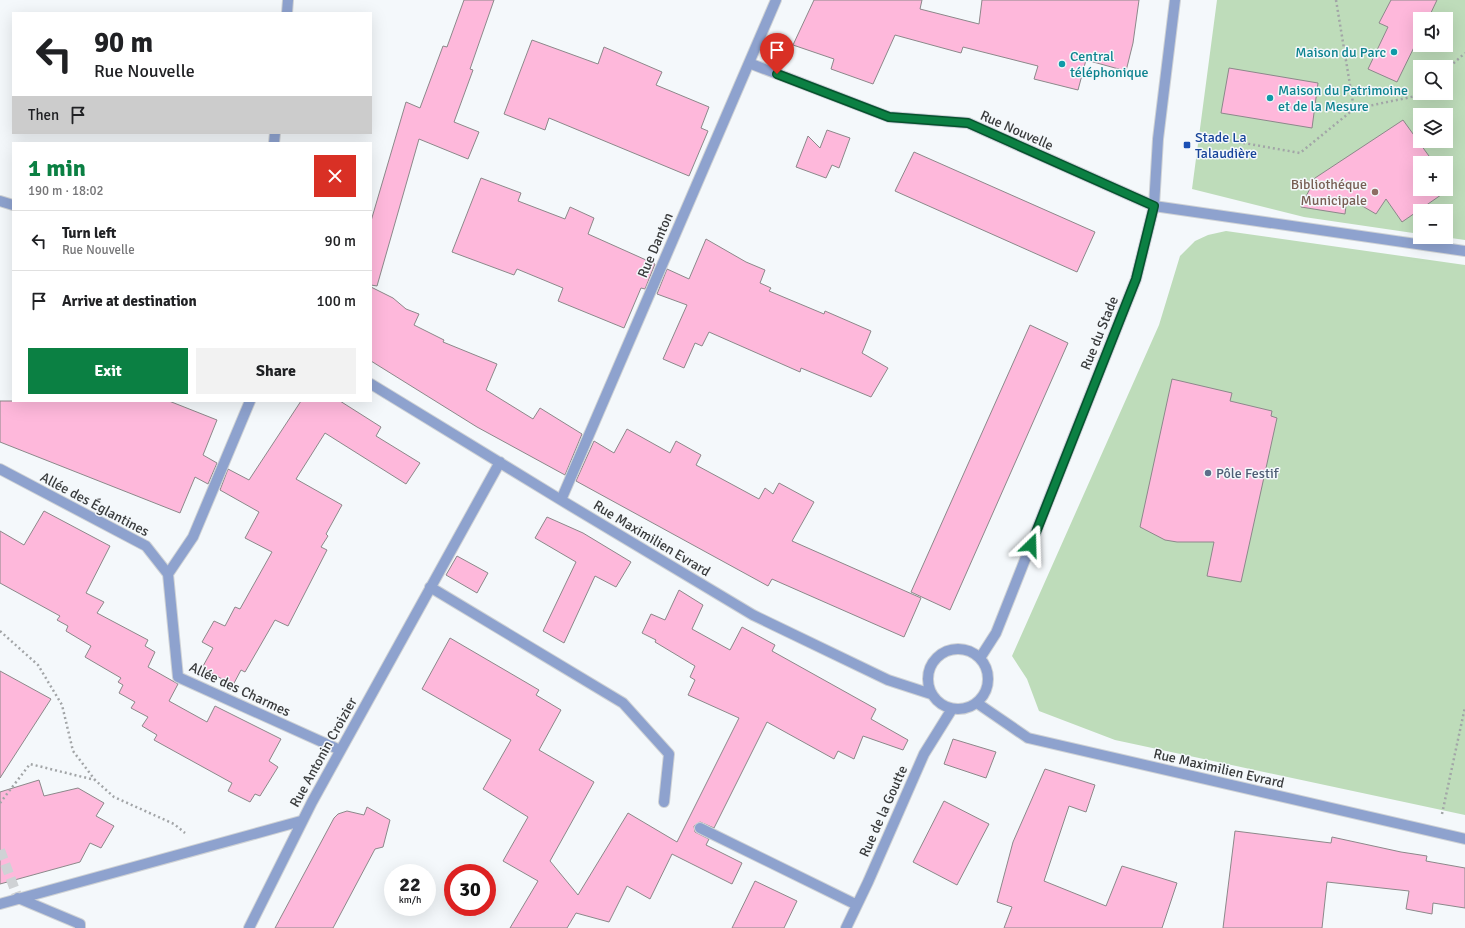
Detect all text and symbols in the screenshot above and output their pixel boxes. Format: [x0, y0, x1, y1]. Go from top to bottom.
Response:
map controls [1413, 12, 1453, 244]
button: sound [1413, 12, 1453, 52]
text: 90 m [94, 26, 153, 60]
icon: left [28, 28, 80, 80]
pin [760, 33, 794, 74]
icon: arrive [766, 39, 788, 61]
place label: Maison du Parc [1295, 44, 1386, 61]
marker: Maison du Parc [1389, 47, 1399, 57]
place label: Central téléphonique [1070, 48, 1149, 81]
marker: Central téléphonique [1057, 59, 1067, 69]
text: Rue Nouvelle [94, 60, 195, 82]
button: search [1413, 60, 1453, 100]
place label: Maison du Patrimoine et de la Mesure [1278, 82, 1408, 115]
marker: Maison du Patrimoine et de la Mesure [1265, 93, 1275, 103]
icon: arrive [67, 104, 89, 126]
text: Then [28, 106, 59, 124]
street label: Rue Nouvelle [978, 107, 1056, 154]
button: layers [1413, 108, 1453, 148]
place label: Stade La Talaudière [1195, 129, 1257, 162]
marker: Stade La Talaudière [1182, 140, 1192, 150]
text: 1 min [28, 153, 86, 183]
button: close [314, 155, 356, 197]
button: + [1413, 156, 1453, 196]
place label: Bibliothéque Municipale [1291, 176, 1367, 209]
text: 190 m · 18:02 [28, 183, 104, 199]
marker: Bibliothéque Municipale [1370, 187, 1380, 197]
button: − [1413, 204, 1453, 244]
street label: Rue Danton [634, 210, 677, 280]
text: Turn left [62, 224, 116, 242]
icon: left [28, 230, 50, 252]
text: 90 m [325, 232, 356, 250]
text: Rue Nouvelle [62, 242, 135, 258]
icon: arrive [28, 290, 50, 312]
text: Arrive at destination [62, 292, 197, 310]
text: 100 m [316, 292, 356, 310]
street label: Rue du Stade [1077, 294, 1122, 373]
button: Exit [28, 348, 188, 394]
button: Share [196, 348, 356, 394]
place label: Pôle Festif [1216, 465, 1280, 482]
marker: Pôle Festif [1203, 468, 1213, 478]
street label: Allée des Églantines [37, 469, 152, 540]
street label: Rue Maximilien Evrard [590, 497, 713, 580]
position arrow [1010, 524, 1052, 566]
street label: Allée des Charmes [186, 659, 293, 720]
street label: Rue Antonin Croizier [286, 694, 361, 810]
street label: Rue Maximilien Evrard [1152, 745, 1286, 792]
street label: Rue de la Goutte [856, 763, 911, 860]
speed limit sign: 30 [444, 864, 496, 916]
text: 22 [399, 872, 421, 897]
text: km/h [399, 894, 421, 906]

